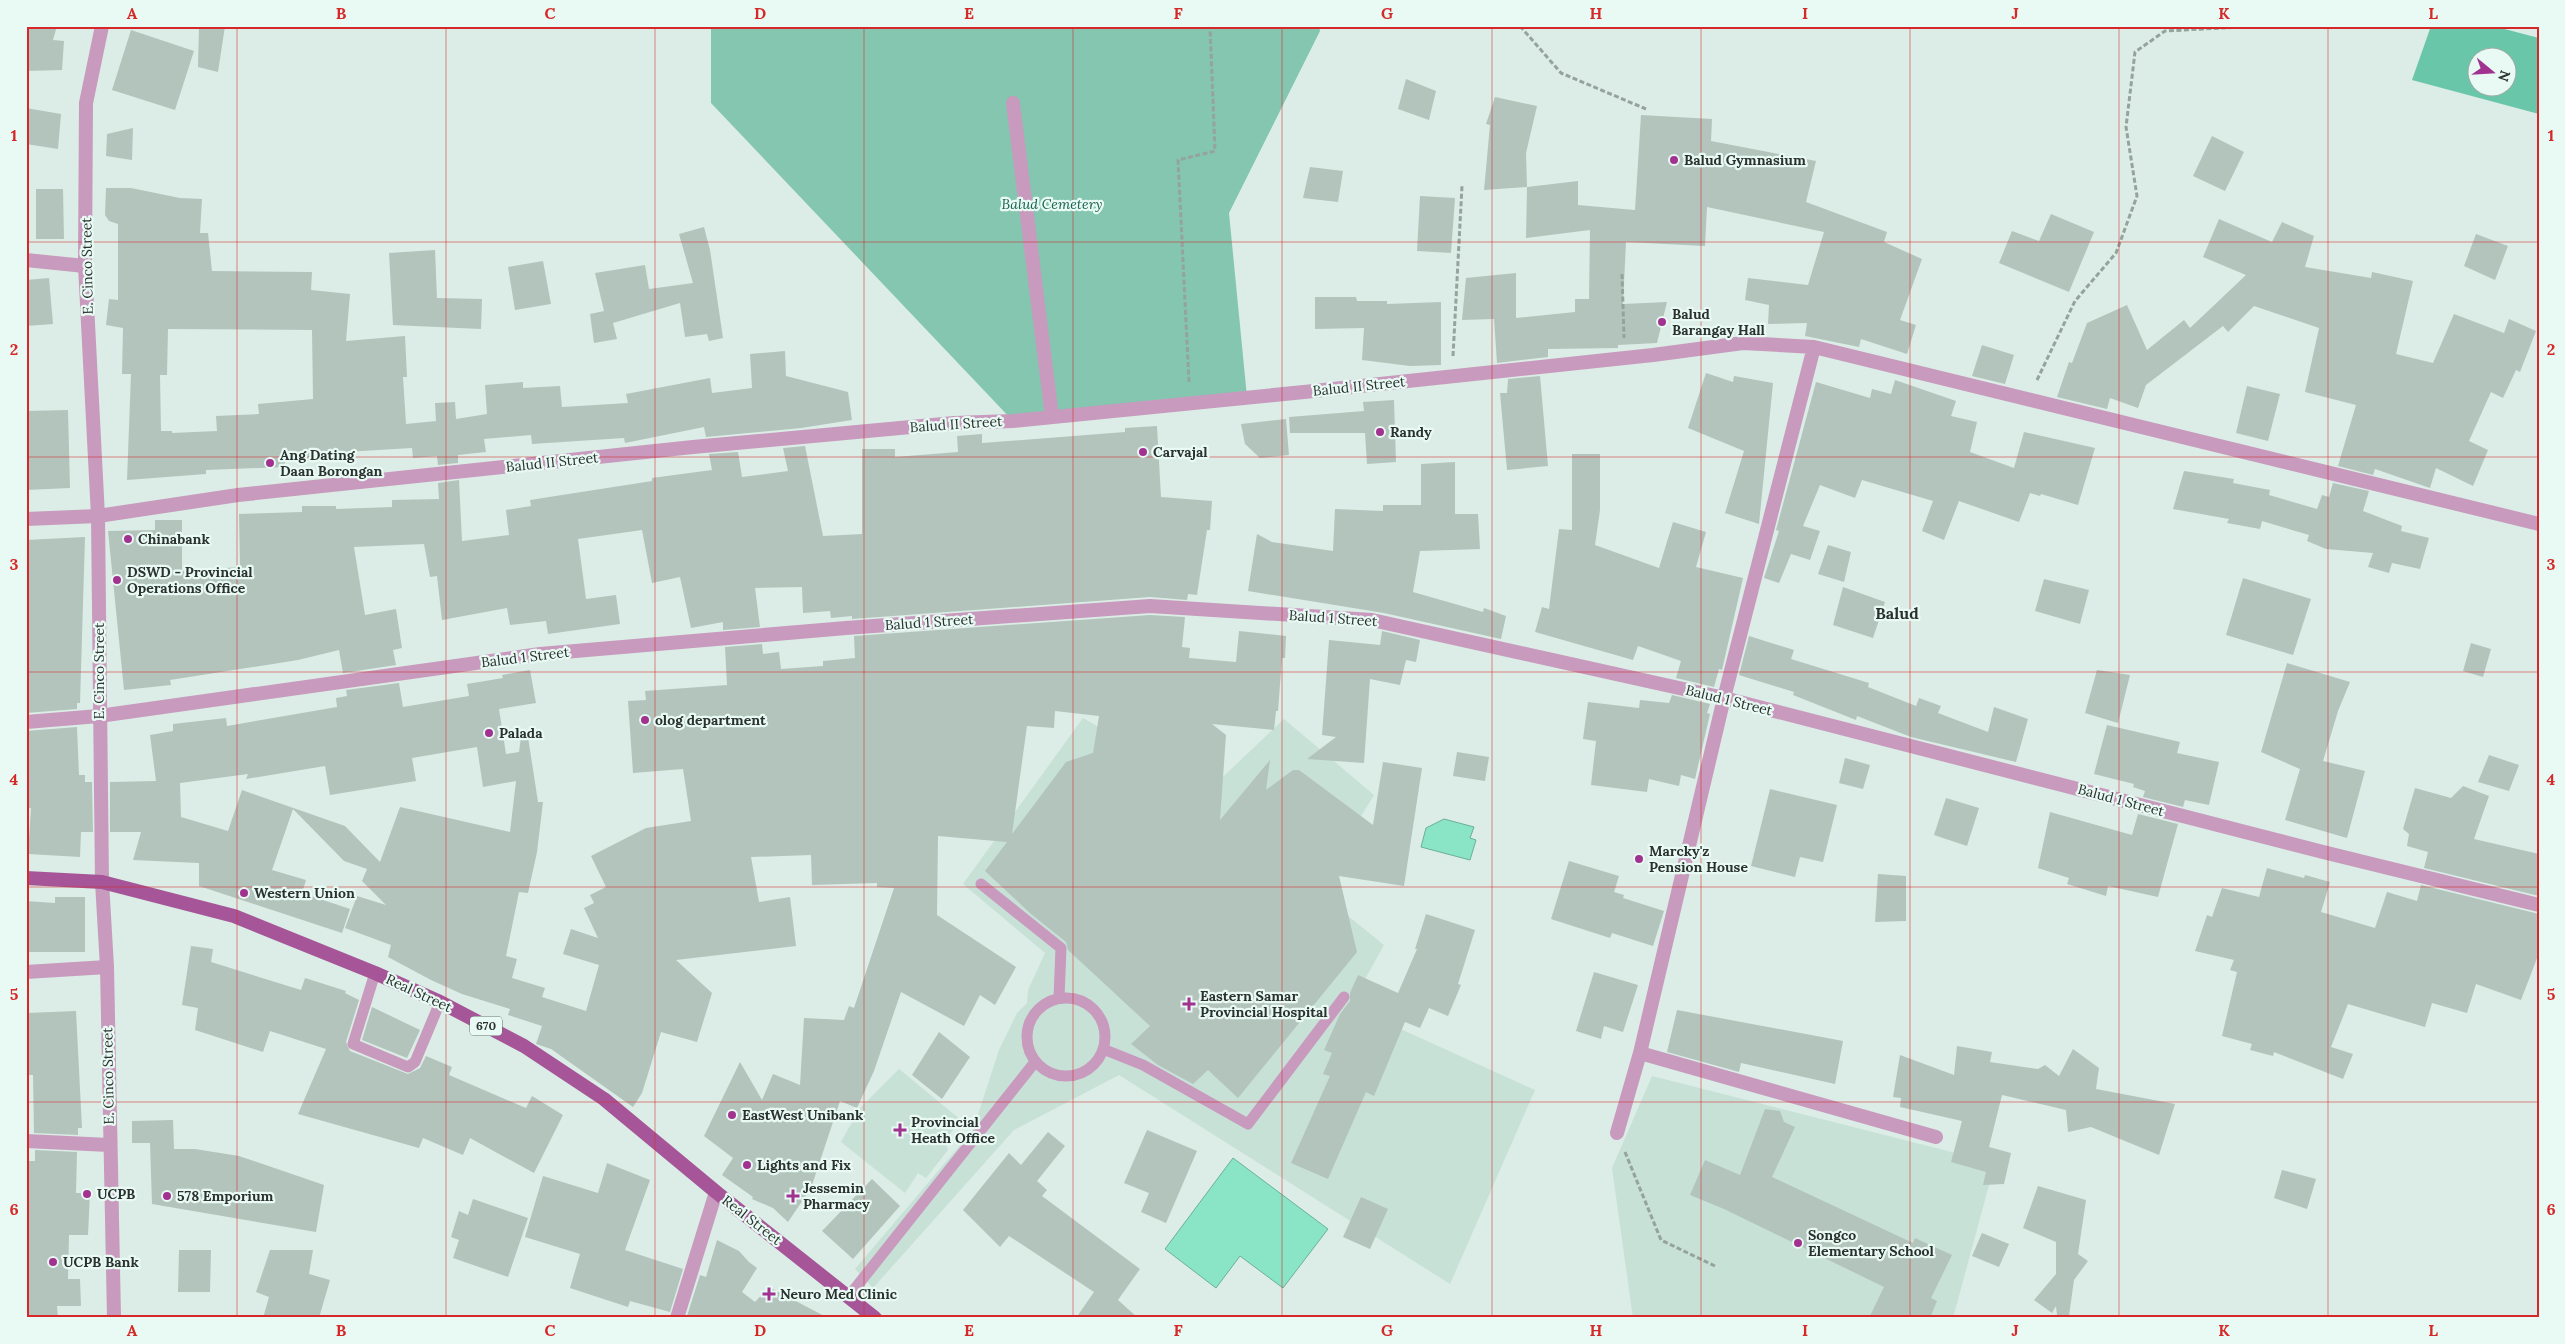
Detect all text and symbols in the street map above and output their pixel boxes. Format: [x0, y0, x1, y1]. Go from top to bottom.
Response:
text: A [127, 3, 138, 23]
text: B [336, 3, 347, 23]
text: C [544, 3, 556, 23]
text: D [754, 3, 766, 23]
text: E [964, 3, 974, 23]
text: F [1173, 3, 1183, 23]
text: G [1381, 3, 1393, 23]
text: H [1590, 3, 1603, 23]
text: I [1802, 3, 1808, 23]
text: J [2011, 3, 2019, 23]
text: K [2218, 3, 2230, 23]
text: L [2428, 3, 2438, 23]
north arrow [2468, 48, 2518, 98]
text: N [2494, 68, 2515, 84]
text: 1 [11, 125, 17, 145]
text: 1 [2548, 125, 2554, 145]
place label: Balud Gymnasium [1684, 151, 1806, 169]
marker: Balud Gymnasium [1668, 154, 1680, 166]
park label: Balud Cemetery [1002, 195, 1102, 213]
street label: E. Cinco Street [77, 217, 97, 315]
place label: Balud Barangay Hall [1672, 305, 1766, 339]
marker: Balud Barangay Hall [1656, 316, 1668, 328]
text: 2 [10, 339, 18, 359]
text: 2 [2547, 339, 2555, 359]
street label: Balud II Street [1312, 372, 1407, 400]
street label: Balud II Street [909, 412, 1004, 436]
place label: Randy [1390, 423, 1432, 441]
marker: Randy [1374, 426, 1386, 438]
place label: Carvajal [1153, 443, 1208, 461]
place label: Ang Dating Daan Borongan [280, 446, 383, 480]
marker: Carvajal [1137, 446, 1149, 458]
street label: Balud II Street [505, 448, 600, 476]
marker: Ang Dating Daan Borongan [264, 457, 276, 469]
place label: Chinabank [138, 530, 210, 548]
marker: Chinabank [122, 533, 134, 545]
text: 3 [10, 554, 19, 574]
text: 3 [2547, 554, 2556, 574]
place label: DSWD - Provincial Operations Office [127, 563, 253, 597]
marker: DSWD - Provincial Operations Office [111, 574, 123, 586]
district label: Balud [1875, 603, 1919, 623]
street label: Balud 1 Street [1288, 606, 1378, 630]
street label: Balud 1 Street [884, 610, 974, 634]
street label: E. Cinco Street [90, 622, 108, 720]
street label: Balud 1 Street [480, 643, 571, 671]
street label: Balud 1 Street [1684, 681, 1775, 720]
place label: olog department [655, 711, 766, 729]
marker: olog department [639, 714, 651, 726]
place label: Palada [499, 724, 543, 742]
marker: Palada [483, 727, 495, 739]
text: 4 [10, 769, 19, 789]
text: 4 [2547, 769, 2556, 789]
street label: Balud 1 Street [2076, 780, 2167, 820]
place label: Marcky'z Pension House [1649, 842, 1748, 876]
marker: Marcky'z Pension House [1633, 853, 1645, 865]
place label: Western Union [254, 884, 355, 902]
marker: Western Union [238, 887, 250, 899]
street label: Real Street [383, 970, 455, 1016]
text: 5 [10, 984, 19, 1004]
text: 5 [2547, 984, 2556, 1004]
place label: Eastern Samar Provincial Hospital [1200, 987, 1328, 1021]
marker: Eastern Samar Provincial Hospital [1182, 997, 1196, 1011]
road number: 670 [470, 1016, 502, 1036]
street label: E. Cinco Street [98, 1027, 118, 1125]
place label: EastWest Unibank [742, 1106, 864, 1124]
marker: EastWest Unibank [726, 1109, 738, 1121]
place label: Provincial Heath Office [911, 1113, 995, 1147]
marker: Provincial Heath Office [893, 1123, 907, 1137]
place label: Lights and Fix [757, 1156, 851, 1174]
marker: Lights and Fix [741, 1159, 753, 1171]
place label: Jessemin Pharmacy [803, 1179, 870, 1213]
place label: UCPB [97, 1185, 135, 1203]
place label: 578 Emporium [177, 1187, 274, 1205]
marker: UCPB [81, 1188, 93, 1200]
marker: 578 Emporium [161, 1190, 173, 1202]
marker: Jessemin Pharmacy [787, 1190, 799, 1202]
street label: Real Street [719, 1191, 786, 1249]
text: 6 [9, 1199, 19, 1219]
text: 6 [2546, 1199, 2556, 1219]
place label: Songco Elementary School [1808, 1226, 1934, 1260]
marker: Songco Elementary School [1792, 1237, 1804, 1249]
place label: UCPB Bank [63, 1253, 140, 1271]
marker: UCPB Bank [47, 1256, 59, 1268]
place label: Neuro Med Clinic [780, 1285, 898, 1303]
marker: Neuro Med Clinic [762, 1287, 776, 1301]
text: A [127, 1320, 138, 1340]
text: B [336, 1320, 347, 1340]
text: C [544, 1320, 556, 1340]
text: D [754, 1320, 766, 1340]
text: E [964, 1320, 974, 1340]
text: F [1173, 1320, 1183, 1340]
text: G [1381, 1320, 1393, 1340]
text: H [1590, 1320, 1603, 1340]
text: I [1802, 1320, 1808, 1340]
text: J [2011, 1320, 2019, 1340]
text: K [2218, 1320, 2230, 1340]
text: L [2428, 1320, 2438, 1340]

